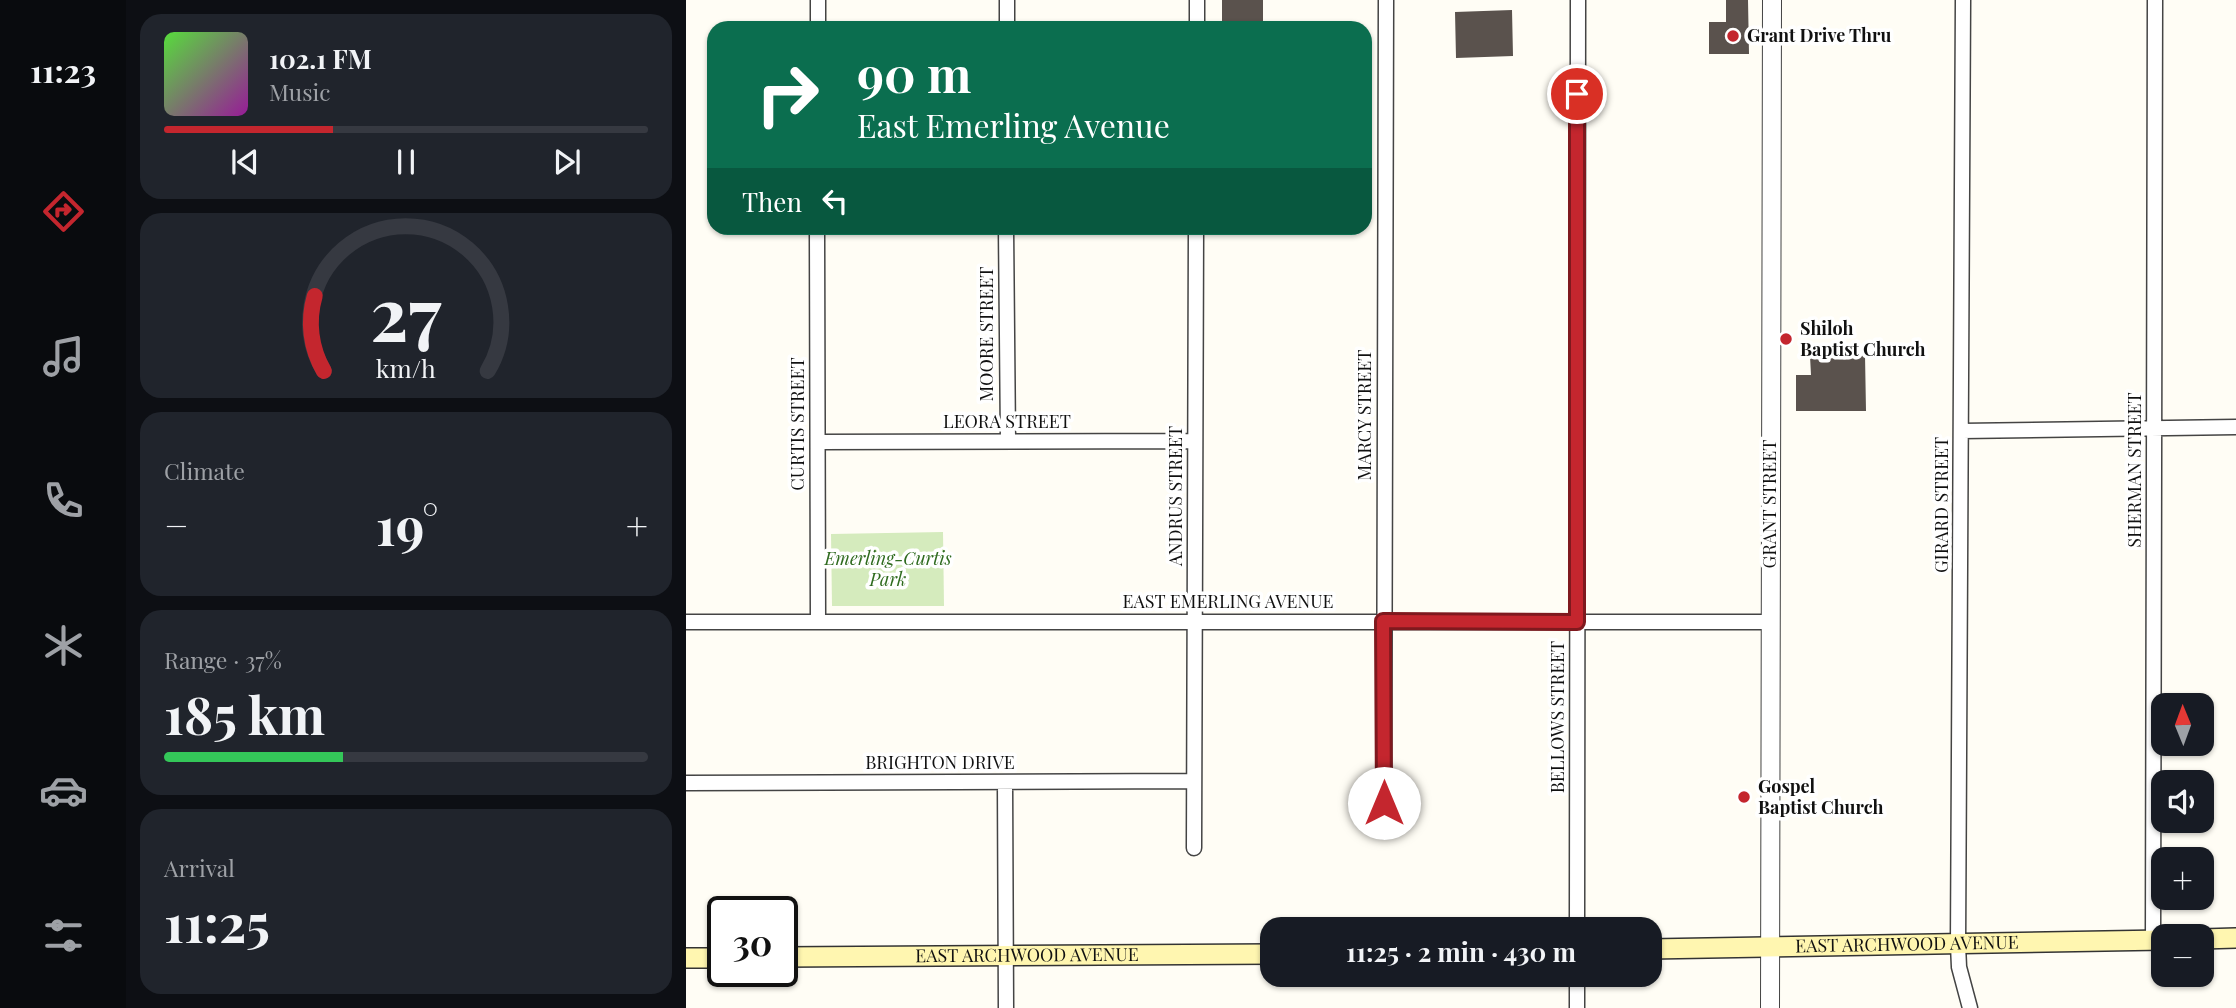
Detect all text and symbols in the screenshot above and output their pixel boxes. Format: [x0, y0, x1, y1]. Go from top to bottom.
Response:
place label: Grant Drive Thru [1747, 23, 1891, 47]
marker: Grant Drive Thru [1725, 28, 1741, 44]
text: 90 m [857, 40, 971, 105]
text: 102.1 FM [269, 41, 372, 76]
text: 11:23 [30, 48, 96, 91]
icon: right [742, 49, 833, 140]
pin [1547, 64, 1607, 124]
icon: arrive [1558, 75, 1596, 113]
text: Music [269, 76, 330, 107]
text: East Emerling Avenue [857, 103, 1170, 146]
icon: previous [226, 143, 264, 181]
icon: pause [387, 143, 425, 181]
icon: next [548, 143, 586, 181]
icon: left [816, 182, 854, 220]
text: Then [742, 184, 802, 219]
icon: directions [39, 187, 88, 236]
text: 27 [370, 263, 442, 360]
street label: MOORE STREET [974, 267, 998, 401]
place label: Shiloh Baptist Church [1800, 316, 1926, 361]
marker: Shiloh Baptist Church [1778, 331, 1794, 347]
icon: music [39, 332, 88, 381]
street label: MARCY STREET [1352, 350, 1376, 480]
text: km/h [376, 351, 436, 384]
street label: CURTIS STREET [785, 357, 809, 491]
street label: SHERMAN STREET [2122, 392, 2146, 548]
street label: LEORA STREET [943, 409, 1071, 433]
street label: ANDRUS STREET [1163, 426, 1187, 567]
street label: GIRARD STREET [1929, 437, 1953, 573]
street label: GRANT STREET [1757, 440, 1781, 568]
text: Climate [164, 455, 245, 486]
icon: phone [39, 476, 88, 525]
text: 19° [376, 490, 439, 559]
text: − [164, 499, 189, 550]
text: + [626, 499, 648, 550]
park label: Emerling-Curtis Park [823, 546, 952, 591]
street label: EAST EMERLING AVENUE [1123, 589, 1334, 613]
icon: climate [39, 621, 88, 670]
street label: BELLOWS STREET [1545, 641, 1569, 793]
text: Range · 37% [164, 644, 282, 675]
text: 185 km [164, 679, 325, 748]
north arrow [2151, 693, 2214, 756]
map controls [2151, 693, 2214, 987]
street label: BRIGHTON DRIVE [865, 750, 1015, 774]
icon: car [39, 766, 88, 815]
position arrow [1347, 766, 1421, 840]
button: sound [2151, 770, 2214, 833]
place label: Gospel Baptist Church [1758, 774, 1884, 819]
marker: Gospel Baptist Church [1736, 789, 1752, 805]
button: + [2151, 847, 2214, 910]
text: Arrival [164, 852, 235, 883]
text: 11:25 [164, 887, 270, 956]
speed limit sign: 30 [707, 896, 798, 987]
icon: filters [39, 911, 88, 960]
button: − [2151, 924, 2214, 987]
street label: EAST ARCHWOOD AVENUE [1795, 930, 2019, 957]
text: 11:25 · 2 min · 430 m [1346, 934, 1576, 969]
street label: EAST ARCHWOOD AVENUE [915, 942, 1139, 967]

